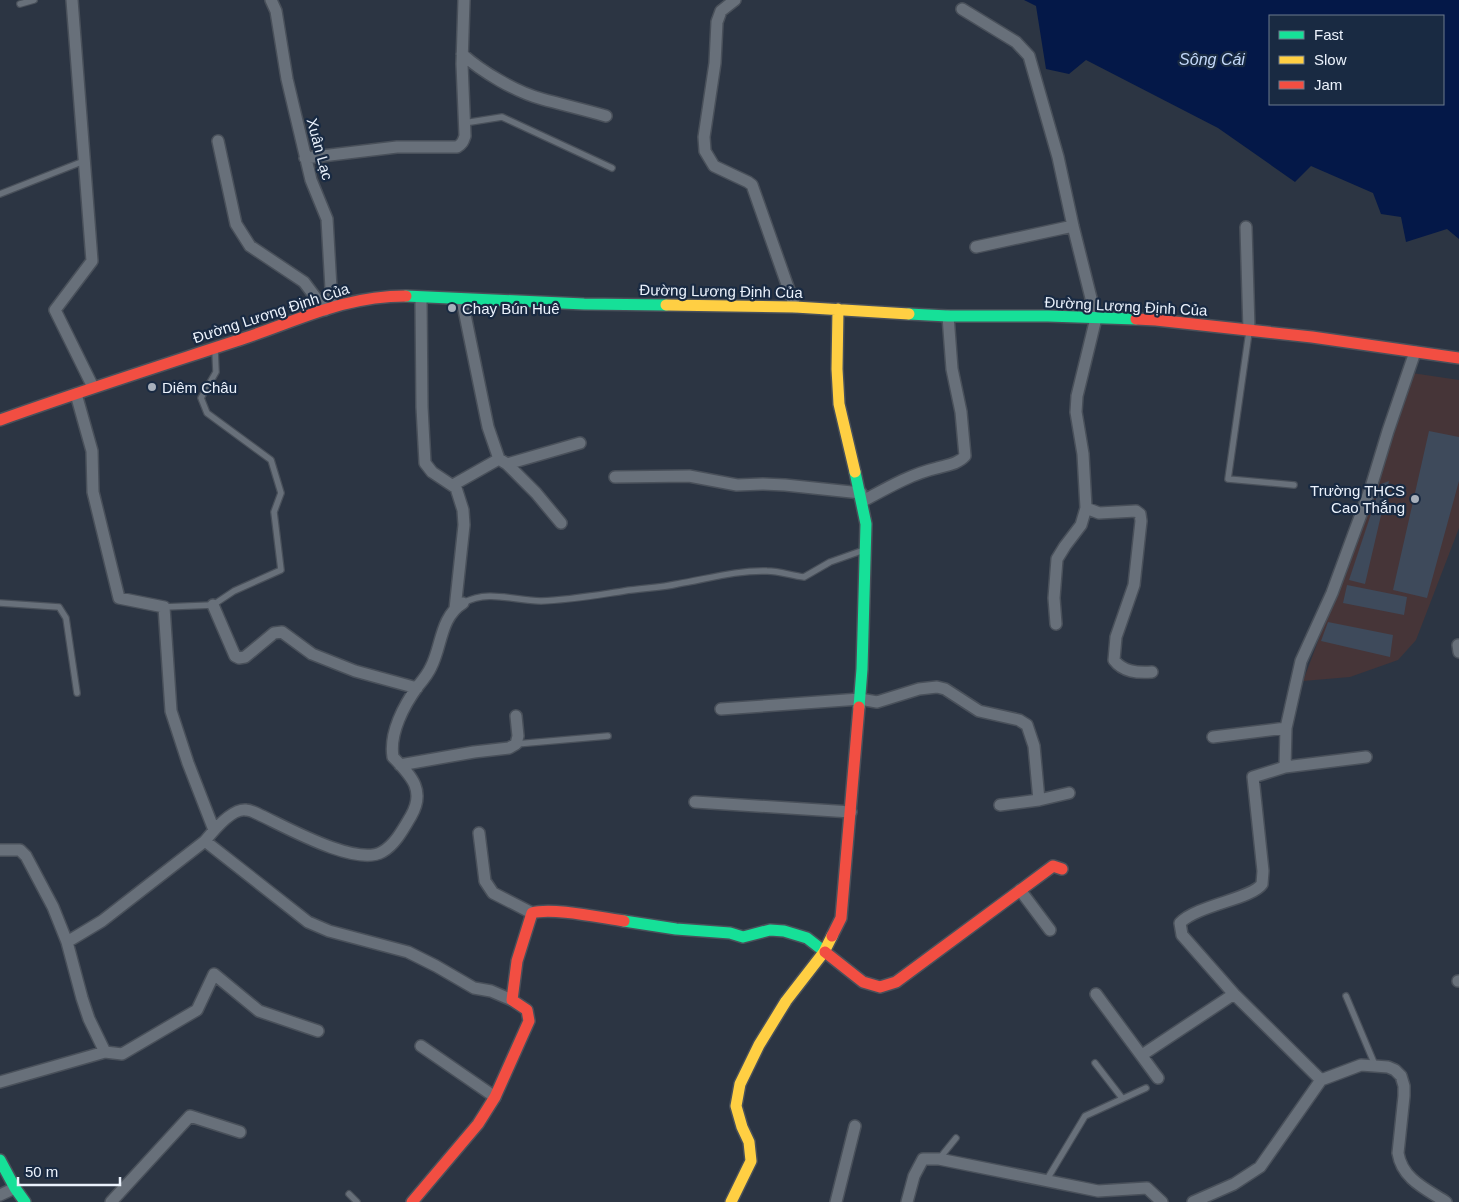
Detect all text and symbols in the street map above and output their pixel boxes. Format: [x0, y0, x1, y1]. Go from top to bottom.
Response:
legend [1269, 15, 1444, 105]
text: Fast [1314, 26, 1344, 43]
water label: Sông Cái [1179, 51, 1245, 68]
text: Slow [1314, 51, 1347, 68]
text: Jam [1314, 76, 1342, 93]
street label: Xuân Lạc [304, 116, 337, 182]
street label: Đường Lương Định Của [191, 280, 352, 346]
street label: Đường Lương Định Của [639, 281, 803, 301]
street label: Đường Lương Định Của [1044, 293, 1209, 319]
place label: Chay Bún Huê [462, 300, 560, 317]
marker: Chay Bún Huê [446, 302, 458, 314]
place label: Diêm Châu [162, 379, 237, 396]
marker: Diêm Châu [146, 381, 158, 393]
place label: Trường THCS Cao Thắng [1310, 482, 1405, 516]
marker: Trường THCS Cao Thắng [1409, 493, 1421, 505]
scale bar [18, 1154, 120, 1186]
text: 50 m [25, 1163, 58, 1180]

